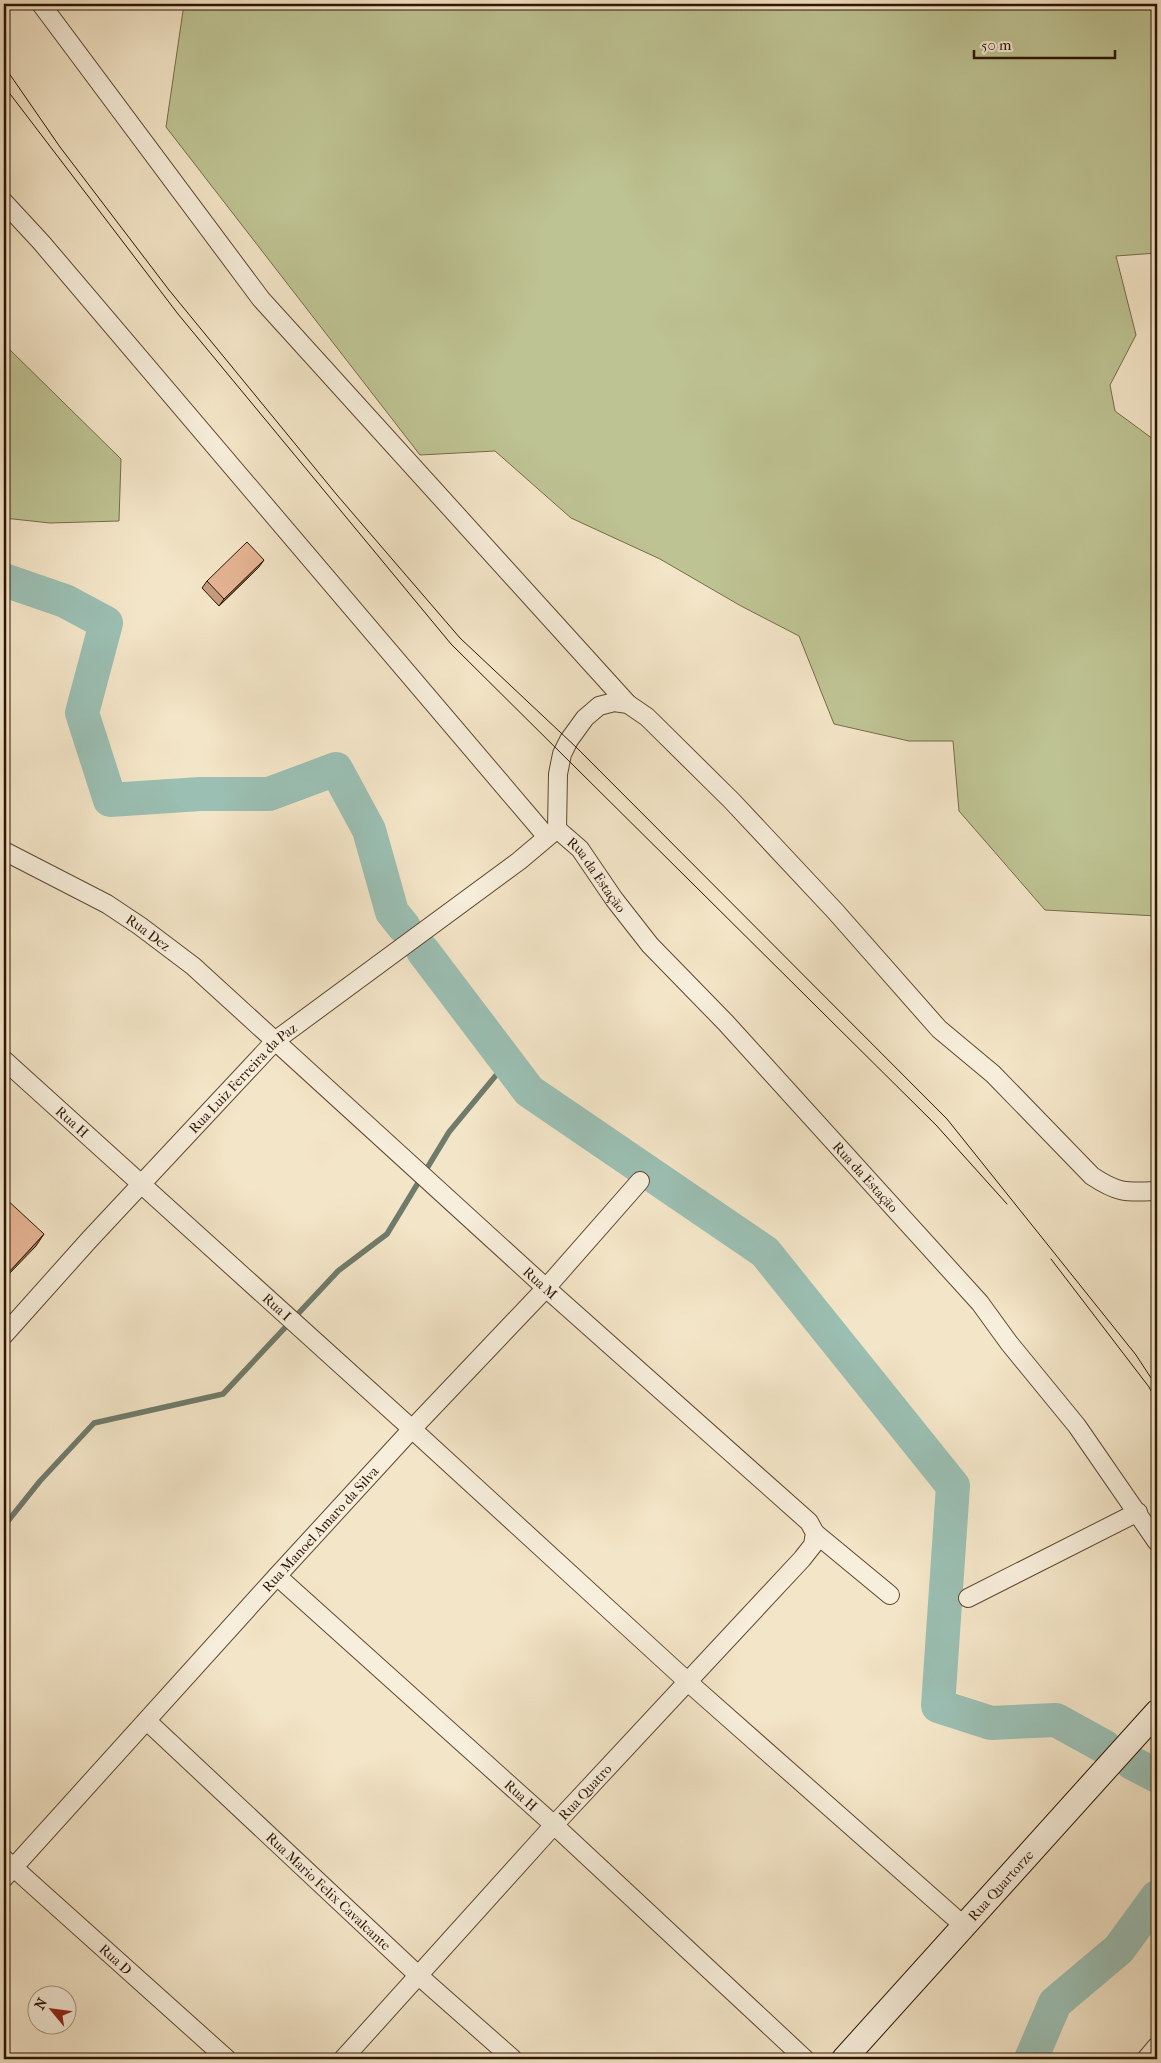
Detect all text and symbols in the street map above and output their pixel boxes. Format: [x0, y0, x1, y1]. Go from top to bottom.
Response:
scale bar [974, 28, 1115, 60]
text: 50 m [981, 36, 1012, 54]
street label: Rua da Estação [563, 834, 629, 916]
street label: Rua Dez [122, 911, 174, 955]
street label: Rua Luiz Ferreira da Paz [185, 1019, 300, 1137]
street label: Rua H [52, 1103, 92, 1141]
street label: Rua da Estação [829, 1138, 902, 1216]
street label: Rua M [519, 1263, 561, 1303]
street label: Rua I [259, 1290, 295, 1325]
street label: Rua Manoel Amaro da Silva [259, 1463, 383, 1596]
street label: Rua Quatro [555, 1761, 616, 1824]
street label: Rua H [501, 1776, 541, 1815]
street label: Rua Mario Felix Cavalcante [262, 1829, 394, 1954]
street label: Rua Quartorze [965, 1847, 1038, 1925]
street label: Rua D [95, 1940, 135, 1979]
north arrow [28, 1986, 78, 2036]
text: N [31, 1995, 51, 2013]

